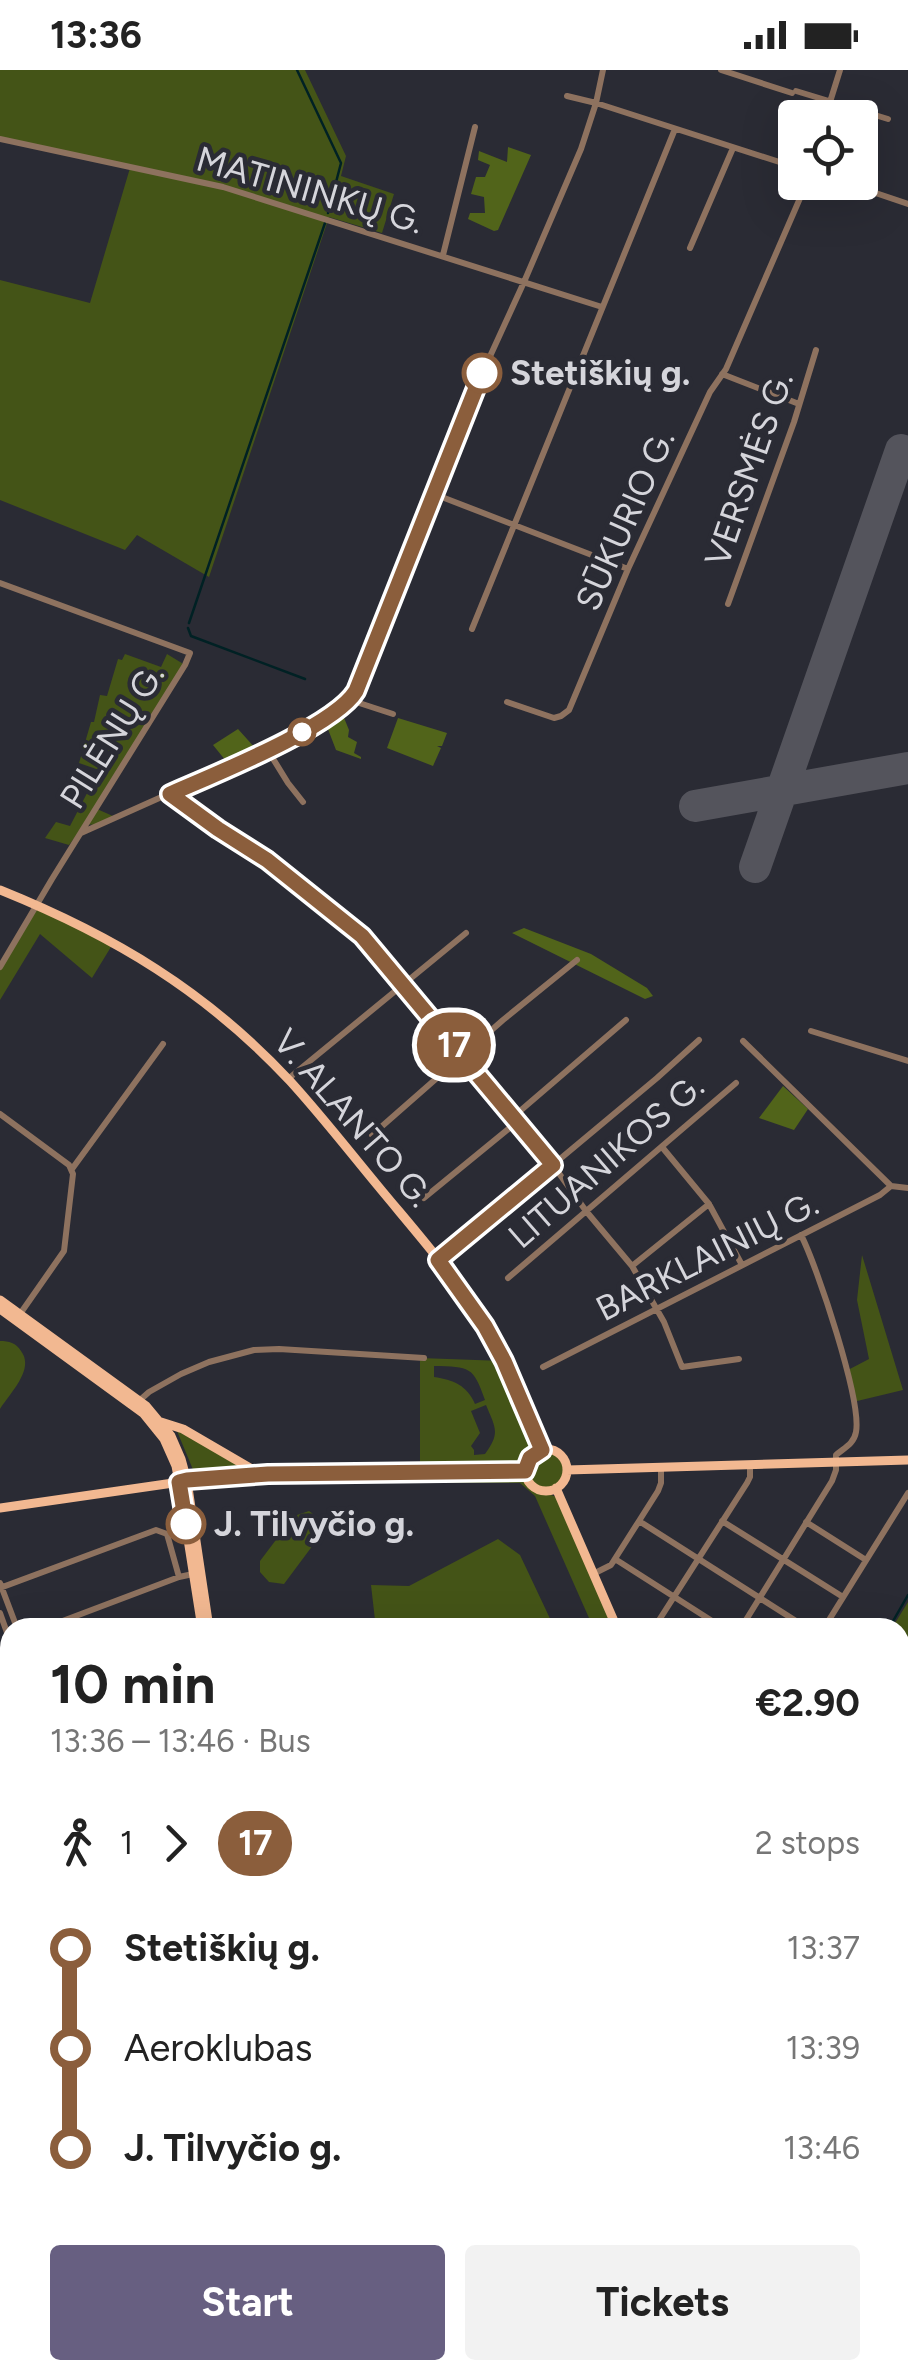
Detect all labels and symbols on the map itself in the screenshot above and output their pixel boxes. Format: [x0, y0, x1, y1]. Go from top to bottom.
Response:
street label: MATININKŲ G. [192, 138, 428, 242]
place label: Stetiškių g. [510, 352, 690, 394]
marker: Stetiškių g. [463, 354, 501, 392]
street label: VERSMĖS G. [696, 366, 802, 572]
street label: SŪKURIO G. [566, 423, 684, 617]
street label: PILĖNŲ G. [51, 656, 173, 816]
unlabelled marker [289, 719, 315, 745]
line badge: 17 [409, 1012, 499, 1078]
street label: V. ALANTO G. [264, 1020, 442, 1216]
street label: LITUANIKOS G. [500, 1065, 712, 1257]
street label: BARKLAINIŲ G. [589, 1182, 825, 1330]
place label: J. Tilvyčio g. [214, 1503, 414, 1545]
marker: J. Tilvyčio g. [167, 1505, 205, 1543]

